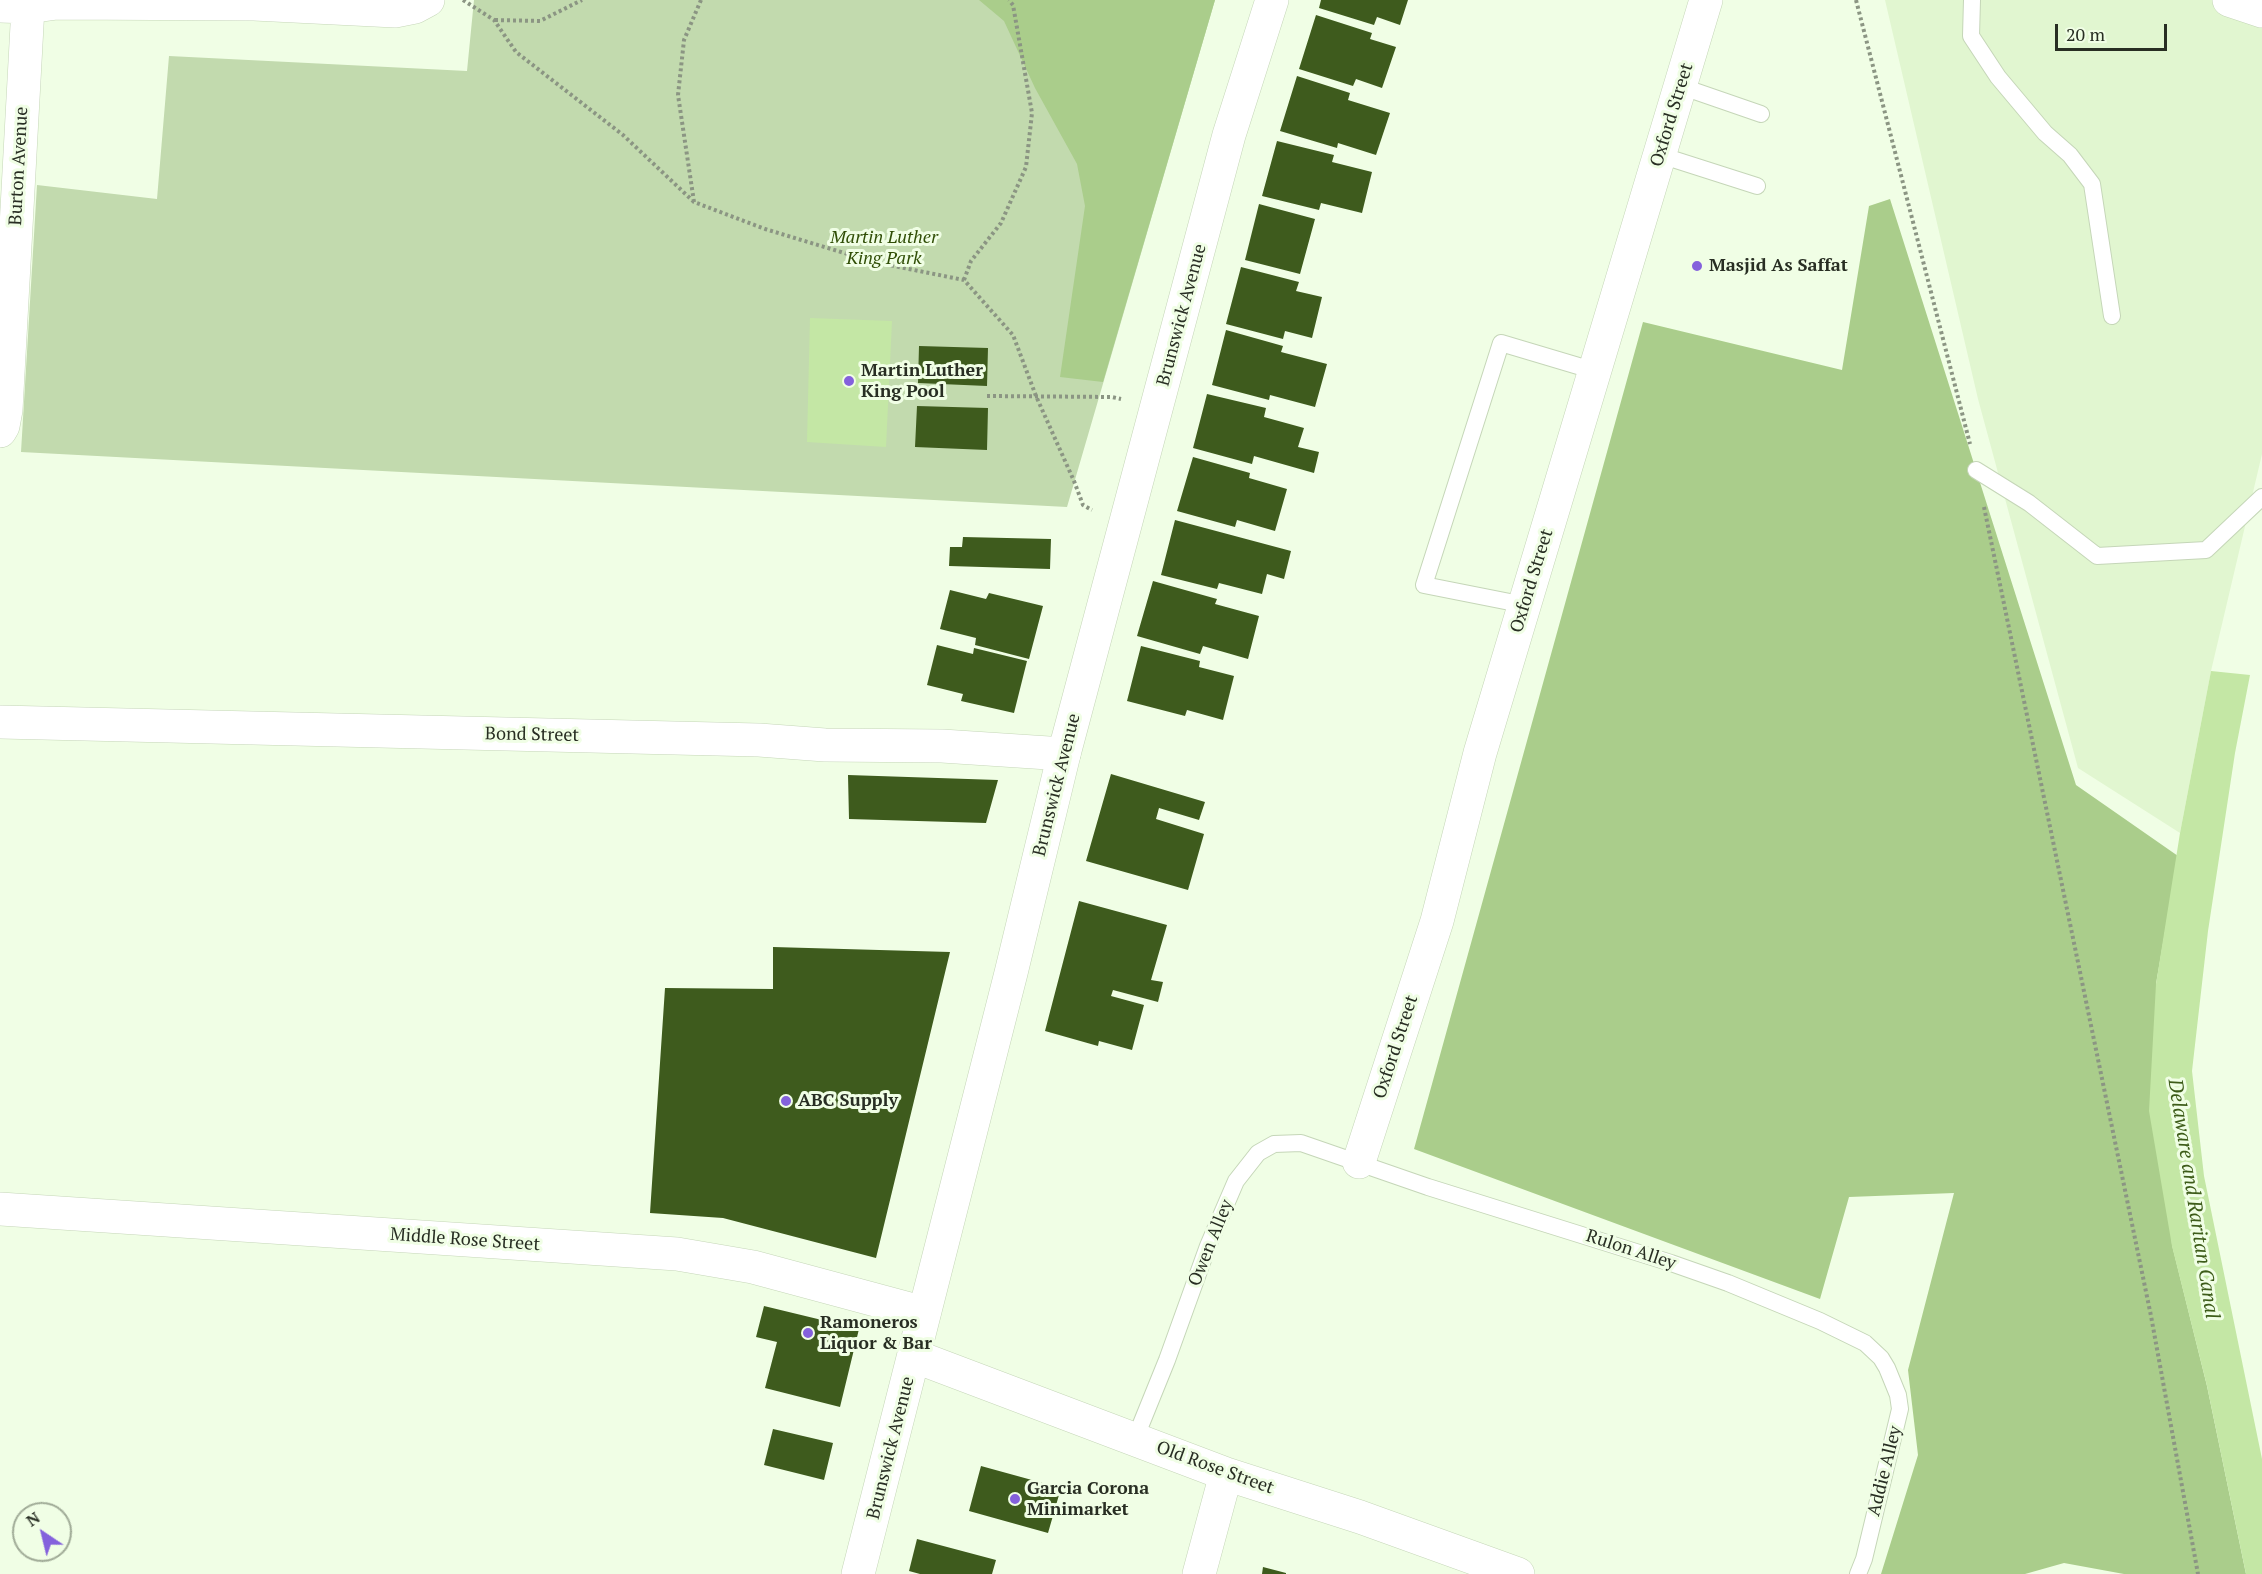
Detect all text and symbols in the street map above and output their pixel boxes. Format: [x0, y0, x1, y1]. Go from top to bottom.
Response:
scale bar [2058, 12, 2170, 50]
text: 20 m [2066, 22, 2105, 46]
street label: Oxford Street [1646, 60, 1698, 170]
street label: Burton Avenue [5, 106, 33, 226]
park label: Martin Luther King Park [830, 227, 938, 270]
street label: Brunswick Avenue [1153, 242, 1211, 388]
place label: Masjid As Saffat [1709, 255, 1848, 277]
marker: Masjid As Saffat [1690, 259, 1704, 273]
place label: Martin Luther King Pool [861, 360, 983, 403]
marker: Martin Luther King Pool [842, 374, 856, 388]
street label: Oxford Street [1506, 526, 1558, 636]
street label: Brunswick Avenue [1029, 711, 1085, 859]
street label: Bond Street [485, 723, 579, 747]
street label: Oxford Street [1369, 993, 1423, 1101]
water label: Delaware and Raritan Canal [2162, 1077, 2224, 1321]
place label: ABC Supply [798, 1090, 898, 1112]
marker: ABC Supply [779, 1094, 793, 1108]
street label: Owen Alley [1184, 1197, 1238, 1289]
street label: Middle Rose Street [389, 1224, 541, 1256]
street label: Rulon Alley [1583, 1225, 1679, 1275]
place label: Ramoneros Liquor & Bar [820, 1312, 932, 1354]
marker: Ramoneros Liquor & Bar [801, 1326, 815, 1340]
street label: Brunswick Avenue [863, 1374, 919, 1522]
street label: Addie Alley [1863, 1424, 1907, 1518]
street label: Old Rose Street [1153, 1437, 1277, 1499]
place label: Garcia Corona Minimarket [1027, 1478, 1149, 1520]
marker: Garcia Corona Minimarket [1008, 1492, 1022, 1506]
north arrow [12, 1502, 72, 1562]
text: N [22, 1506, 44, 1531]

